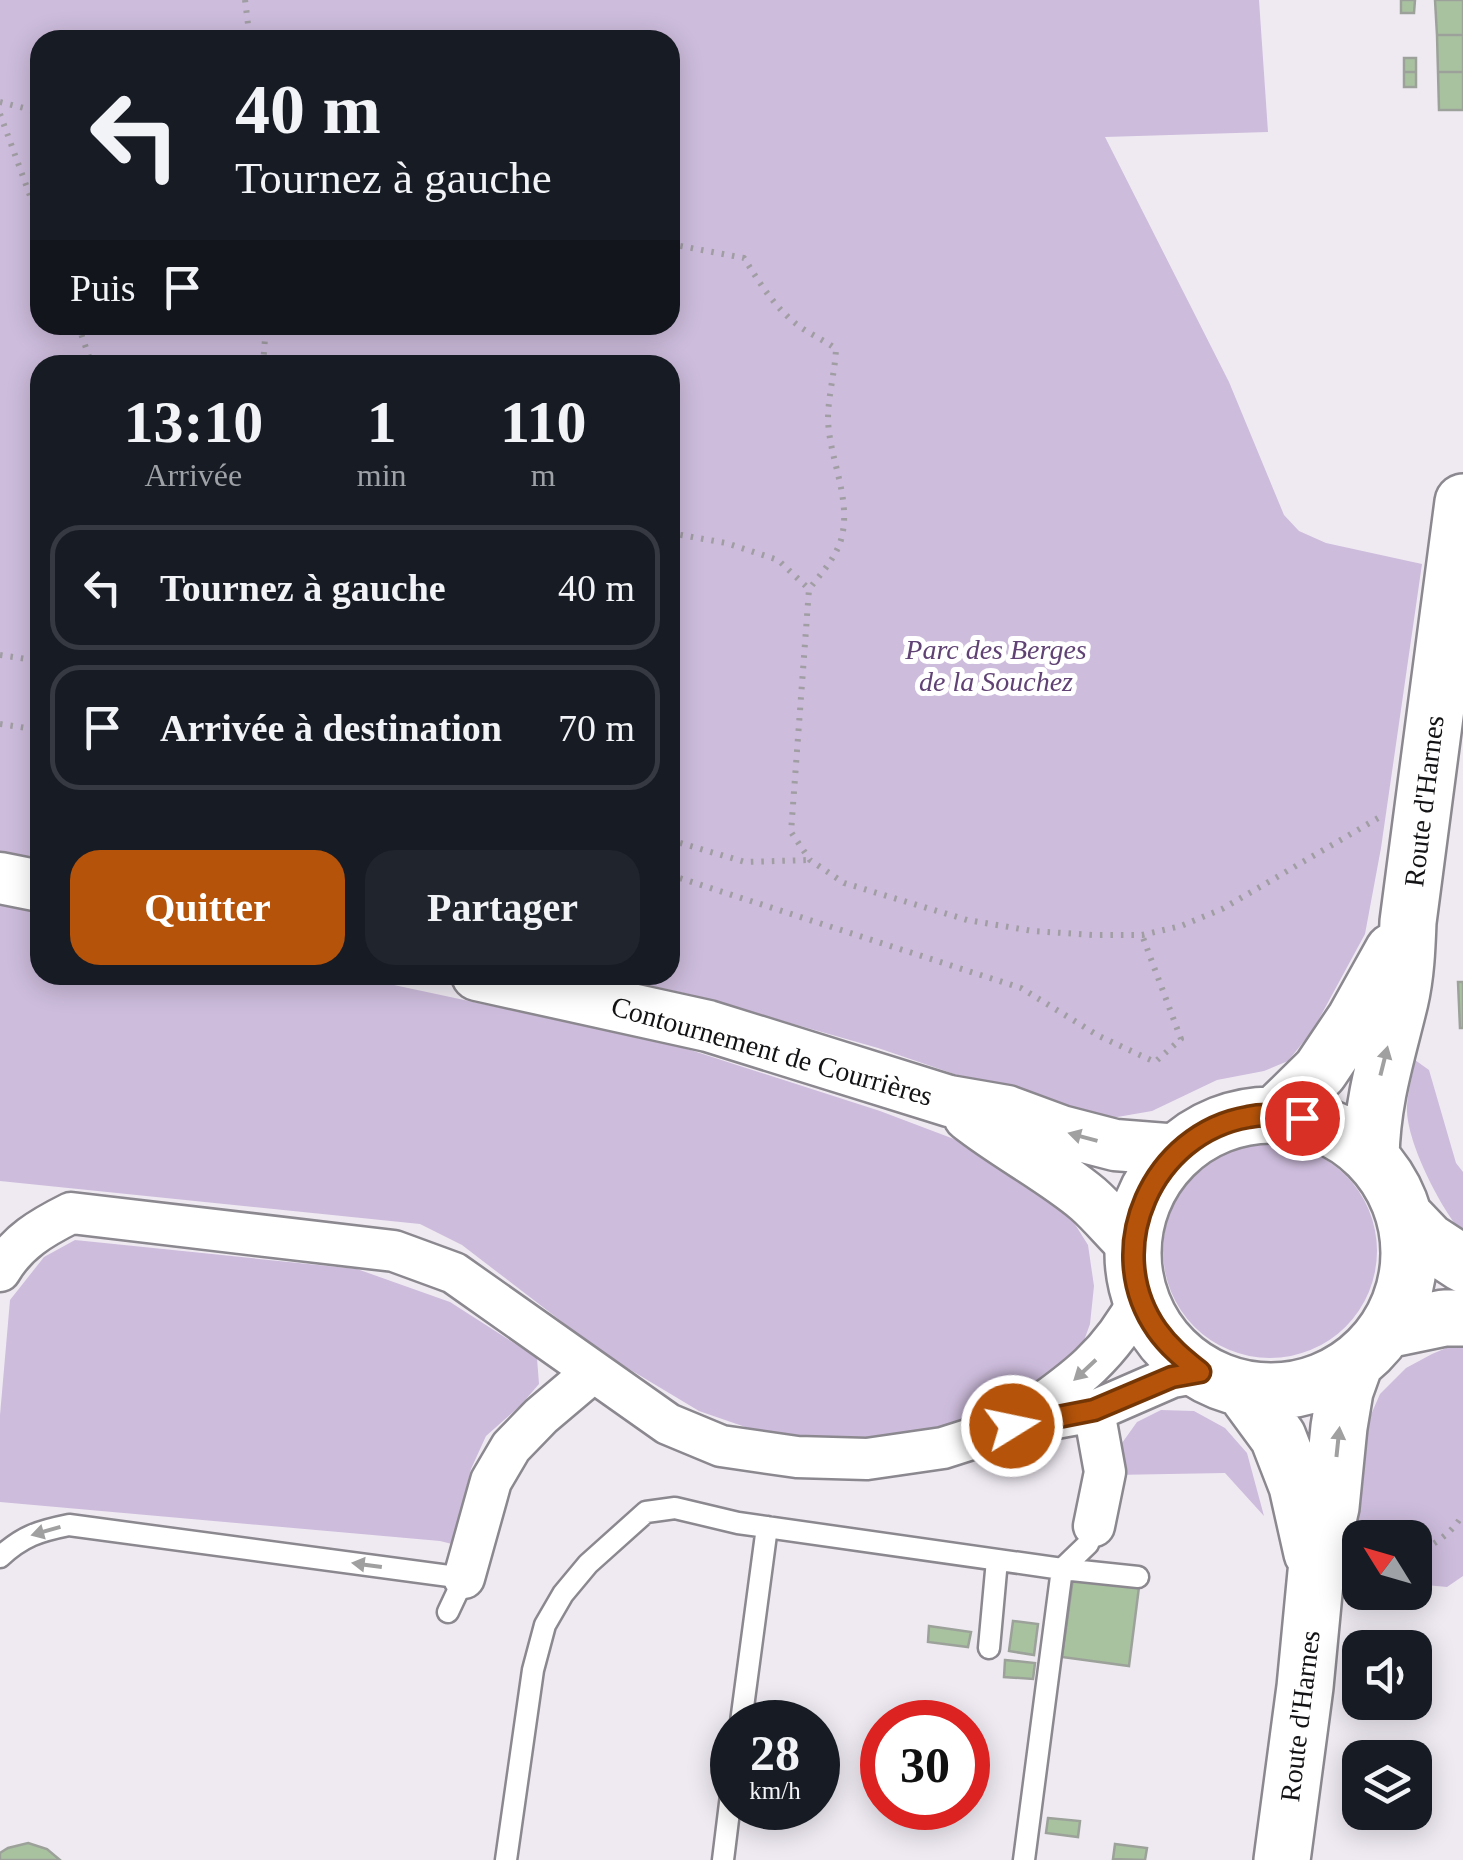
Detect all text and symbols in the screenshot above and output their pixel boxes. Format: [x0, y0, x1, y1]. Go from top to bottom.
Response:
icon: left [70, 70, 200, 200]
text: 40 m [235, 71, 381, 148]
text: Tournez à gauche [235, 153, 552, 203]
icon: arrive [155, 260, 210, 315]
text: Puis [70, 267, 135, 309]
text: 13:10 [123, 389, 263, 455]
text: 1 [367, 389, 397, 455]
text: 110 [500, 389, 587, 455]
text: Arrivée [145, 457, 242, 493]
text: min [357, 457, 407, 493]
text: m [531, 457, 556, 493]
icon: left [75, 560, 130, 615]
text: Tournez à gauche [160, 567, 446, 609]
text: 40 m [558, 567, 635, 609]
park label: Parc des Berges de la Souchez [904, 634, 1087, 697]
icon: arrive [75, 700, 130, 755]
text: Arrivée à destination [160, 707, 502, 749]
text: 70 m [558, 707, 635, 749]
street label: Route d'Harnes [1398, 714, 1450, 888]
button: Quitter [70, 850, 345, 965]
button: Partager [365, 850, 640, 965]
street label: Contournement de Courrières [608, 990, 936, 1112]
one-way arrow [1377, 1045, 1393, 1076]
pin [1260, 1076, 1345, 1161]
icon: arrive [1275, 1091, 1330, 1146]
one-way arrow [1067, 1129, 1098, 1145]
one-way arrow [1073, 1358, 1097, 1381]
position arrow [960, 1374, 1064, 1478]
one-way arrow [1330, 1425, 1346, 1457]
north arrow [1342, 1520, 1432, 1610]
map controls [1342, 1520, 1432, 1830]
one-way arrow [30, 1523, 61, 1539]
one-way arrow [351, 1557, 383, 1573]
street label: Route d'Harnes [1274, 1629, 1326, 1803]
button: sound [1342, 1630, 1432, 1720]
speed limit sign: 30 [860, 1700, 990, 1830]
text: 28 [750, 1725, 800, 1781]
button: layers [1342, 1740, 1432, 1830]
text: km/h [749, 1777, 801, 1804]

